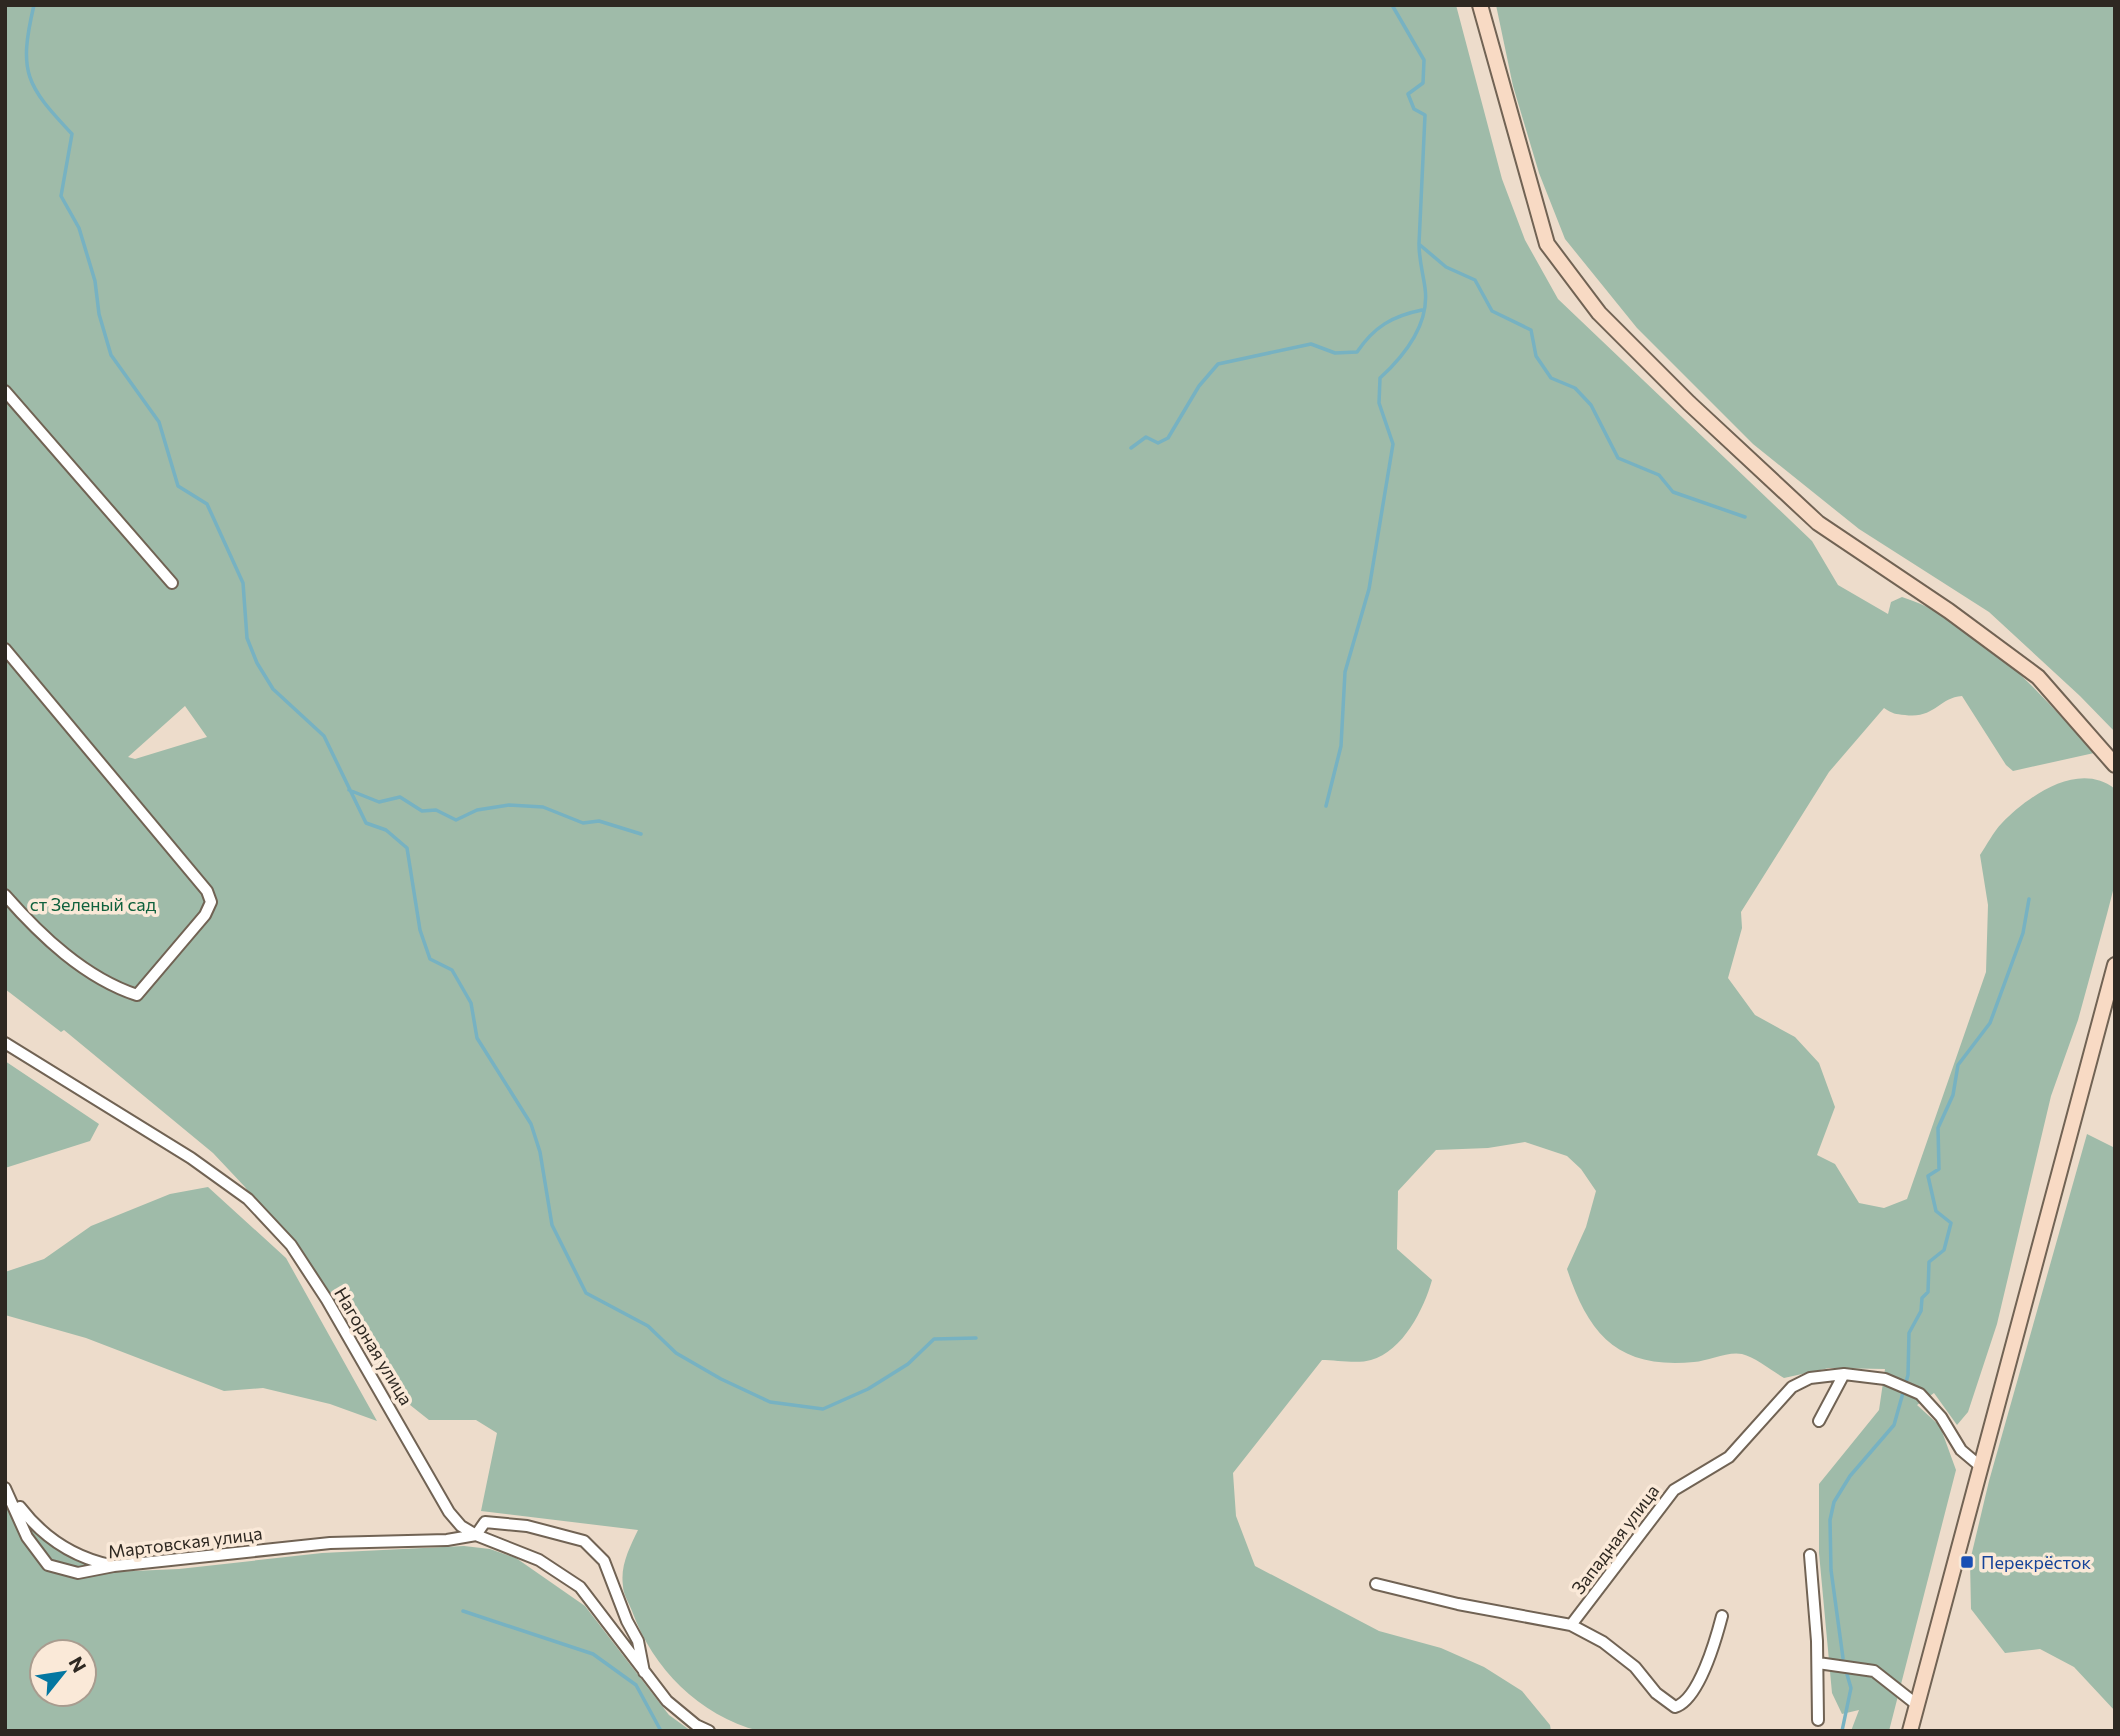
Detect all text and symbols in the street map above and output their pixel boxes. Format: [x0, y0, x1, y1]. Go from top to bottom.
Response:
park label: ст Зеленый сад [30, 893, 157, 915]
street label: Нагорная улица [330, 1283, 418, 1409]
street label: Западная улица [1567, 1480, 1663, 1598]
street label: Мартовская улица [107, 1522, 263, 1562]
place label: Перекрёсток [1981, 1551, 2092, 1573]
marker: Перекрёсток [1959, 1554, 1975, 1570]
north arrow [28, 1638, 98, 1708]
text: N [65, 1652, 92, 1676]

